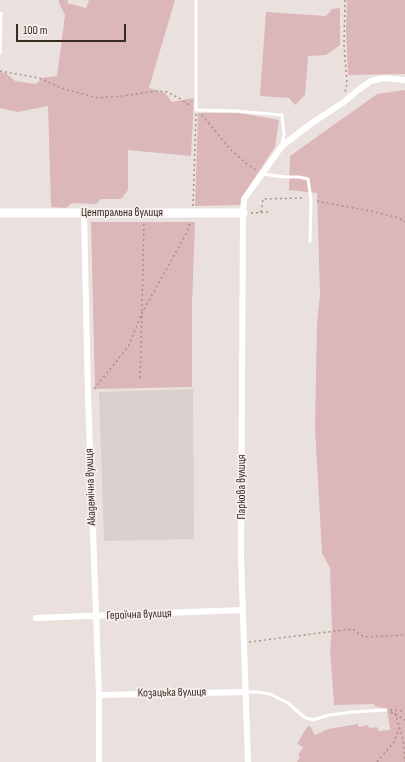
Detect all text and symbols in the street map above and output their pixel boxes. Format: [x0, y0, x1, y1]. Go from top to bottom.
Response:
scale bar [18, 16, 128, 42]
text: 100 m [23, 23, 48, 38]
street label: Центральна вулиця [81, 206, 163, 220]
street label: Академічна вулиця [82, 448, 100, 526]
street label: Паркова вулиця [235, 454, 249, 520]
street label: Героїчна вулиця [106, 607, 172, 623]
street label: Козацька вулиця [138, 685, 206, 701]

